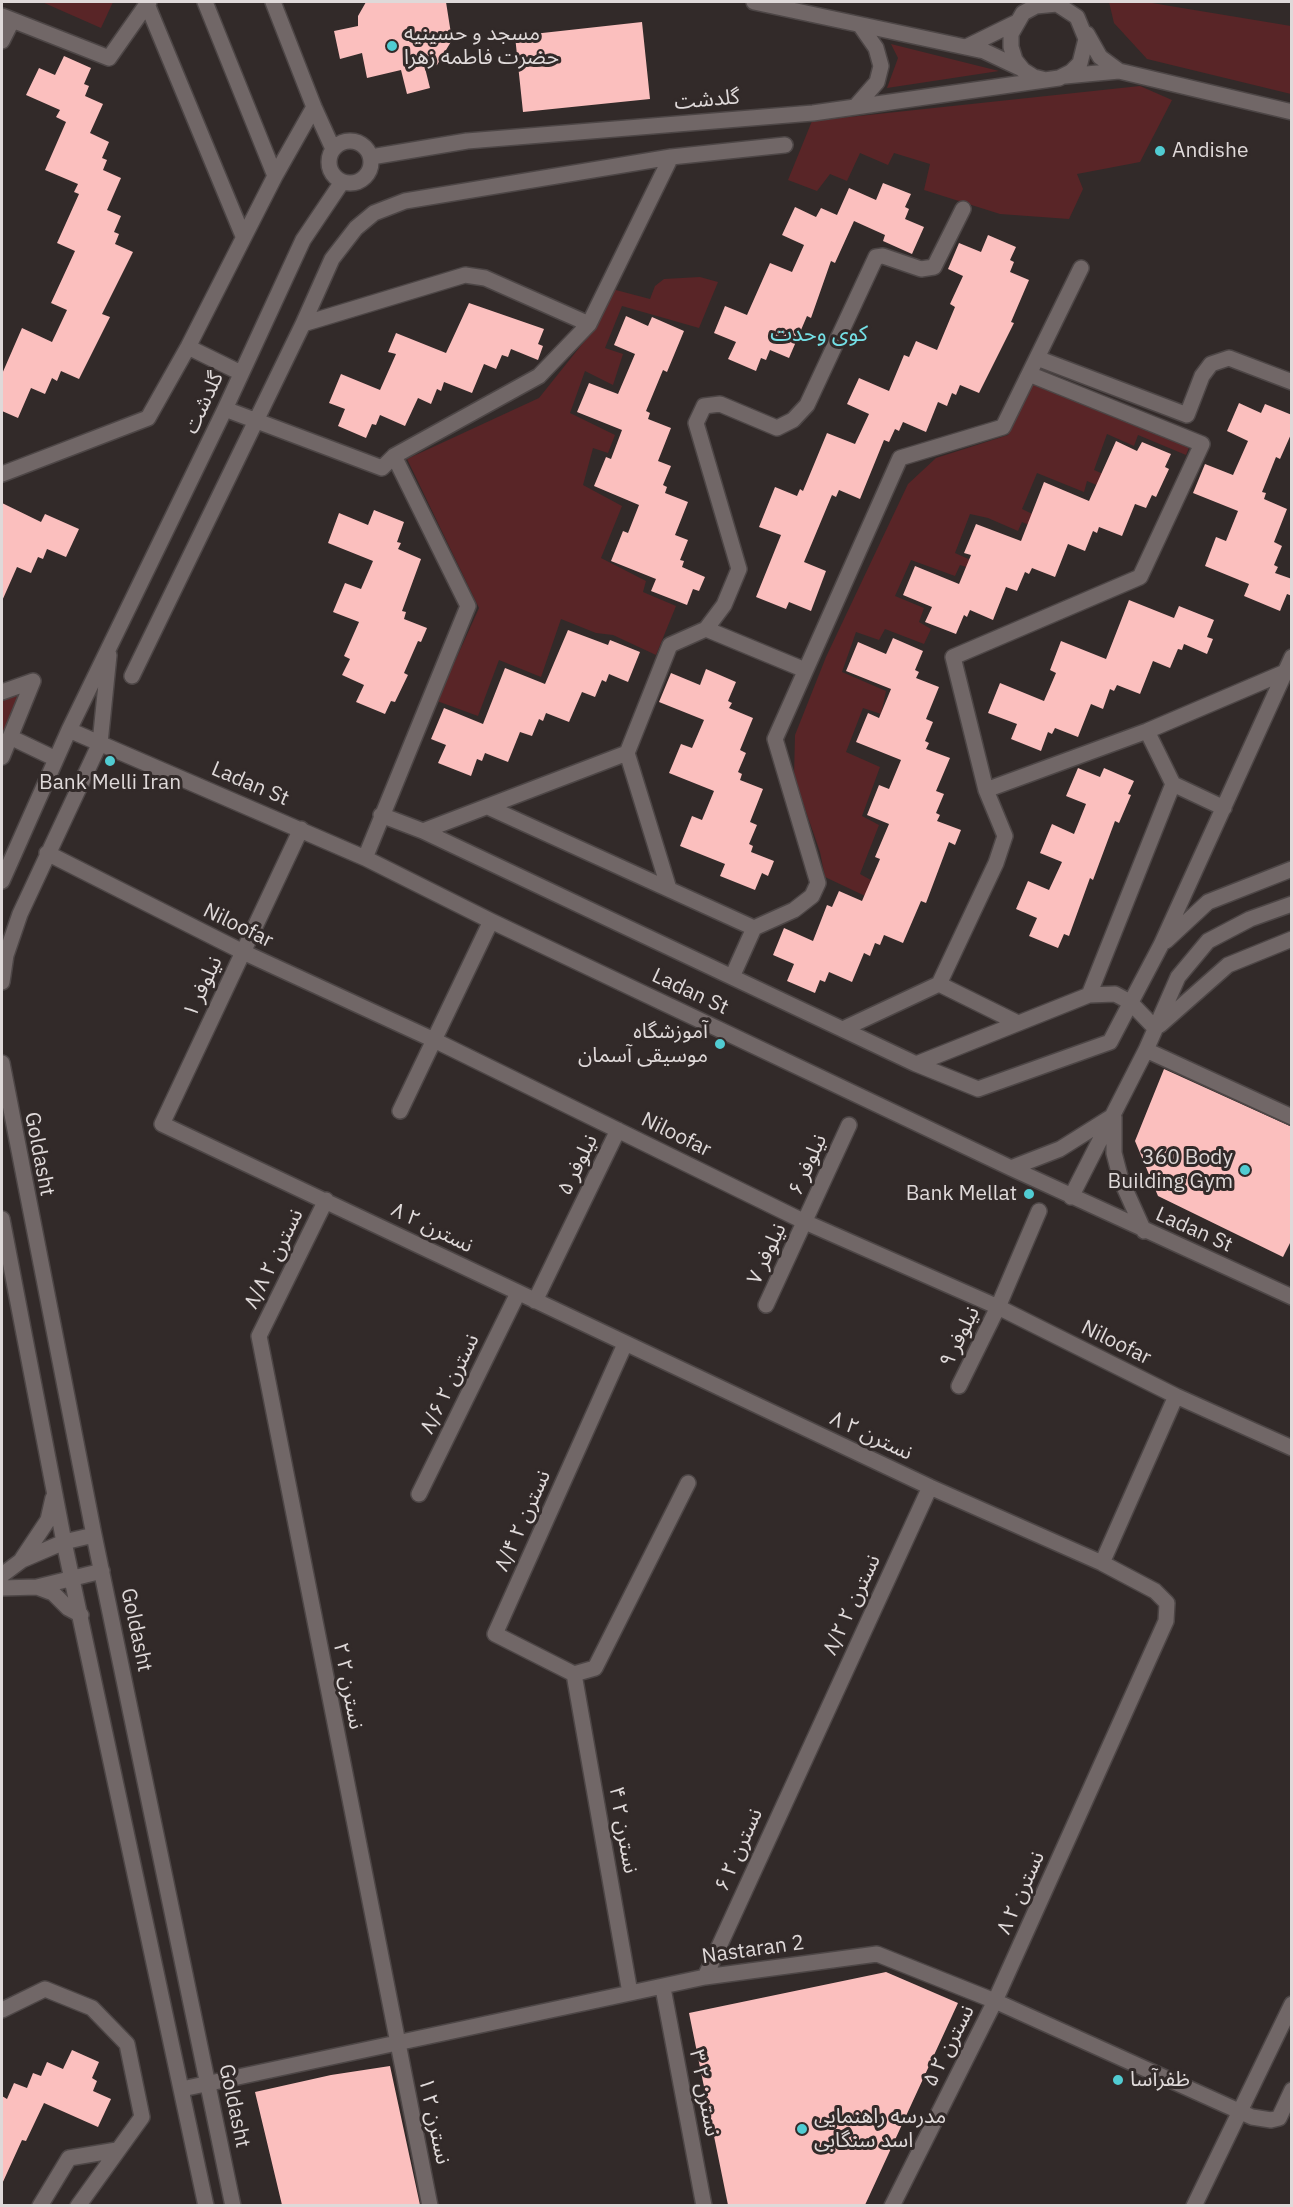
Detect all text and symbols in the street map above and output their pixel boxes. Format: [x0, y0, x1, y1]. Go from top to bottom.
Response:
place label: مسجد و حسینیه حضرت فاطمه زهرا [404, 21, 559, 71]
marker: مسجد و حسینیه حضرت فاطمه زهرا [385, 39, 399, 53]
street label: گلدشت [673, 85, 741, 115]
place label: Andishe [1172, 138, 1249, 164]
marker: Andishe [1153, 144, 1167, 158]
district label: کوی وحدت [770, 322, 868, 348]
street label: گلدشت [179, 368, 229, 438]
marker: Bank Melli Iran [103, 754, 117, 768]
street label: Ladan St [208, 756, 292, 812]
place label: Bank Melli Iran [39, 770, 181, 796]
street label: Niloofar [199, 898, 277, 954]
street label: ۱ نیلوفر [178, 953, 228, 1021]
street label: Ladan St [648, 963, 732, 1021]
place label: آموزشگاه موسیقی آسمان [578, 1019, 708, 1069]
marker: آموزشگاه موسیقی آسمان [713, 1037, 727, 1051]
street label: Niloofar [637, 1107, 715, 1163]
street label: Goldasht [19, 1110, 59, 1198]
street label: ۶ نیلوفر [783, 1130, 833, 1200]
street label: ۵ نیلوفر [553, 1131, 603, 1199]
place label: 360 Body Building Gym [1108, 1145, 1233, 1195]
marker: 360 Body Building Gym [1238, 1163, 1252, 1177]
place label: Bank Mellat [906, 1181, 1017, 1207]
marker: Bank Mellat [1022, 1187, 1036, 1201]
street label: ۸ نسترن ۲ [387, 1197, 477, 1259]
street label: Ladan St [1152, 1202, 1236, 1258]
street label: ۸/۸ نسترن ۲ [239, 1205, 309, 1313]
street label: ۷ نیلوفر [742, 1220, 792, 1288]
street label: ۹ نیلوفر [935, 1303, 985, 1371]
street label: Niloofar [1077, 1315, 1155, 1371]
street label: ۸/۶ نسترن ۲ [415, 1330, 485, 1438]
street label: ۸ نسترن ۲ [826, 1406, 916, 1466]
street label: ۸/۴ نسترن ۲ [490, 1467, 556, 1575]
street label: ۸/۲ نسترن ۲ [818, 1551, 886, 1659]
street label: Goldasht [115, 1586, 157, 1674]
street label: ۲ نسترن ۲ [327, 1640, 369, 1732]
street label: ۴ نسترن ۲ [603, 1784, 643, 1876]
street label: ۶ نسترن ۲ [710, 1805, 768, 1895]
street label: ۸ نسترن ۲ [992, 1848, 1050, 1938]
street label: Nastaran 2 [700, 1930, 806, 1970]
street label: ۵ نسترن ۲ [918, 2001, 980, 2091]
street label: ۳ نسترن ۲ [683, 2047, 725, 2139]
street label: Goldasht [213, 2062, 255, 2150]
place label: ظفرآسا [1130, 2067, 1190, 2093]
marker: ظفرآسا [1111, 2073, 1125, 2087]
street label: ۱ نسترن ۲ [413, 2075, 455, 2167]
place label: مدرسه راهنمایی اسد سنگابی [814, 2104, 946, 2154]
marker: مدرسه راهنمایی اسد سنگابی [795, 2122, 809, 2136]

